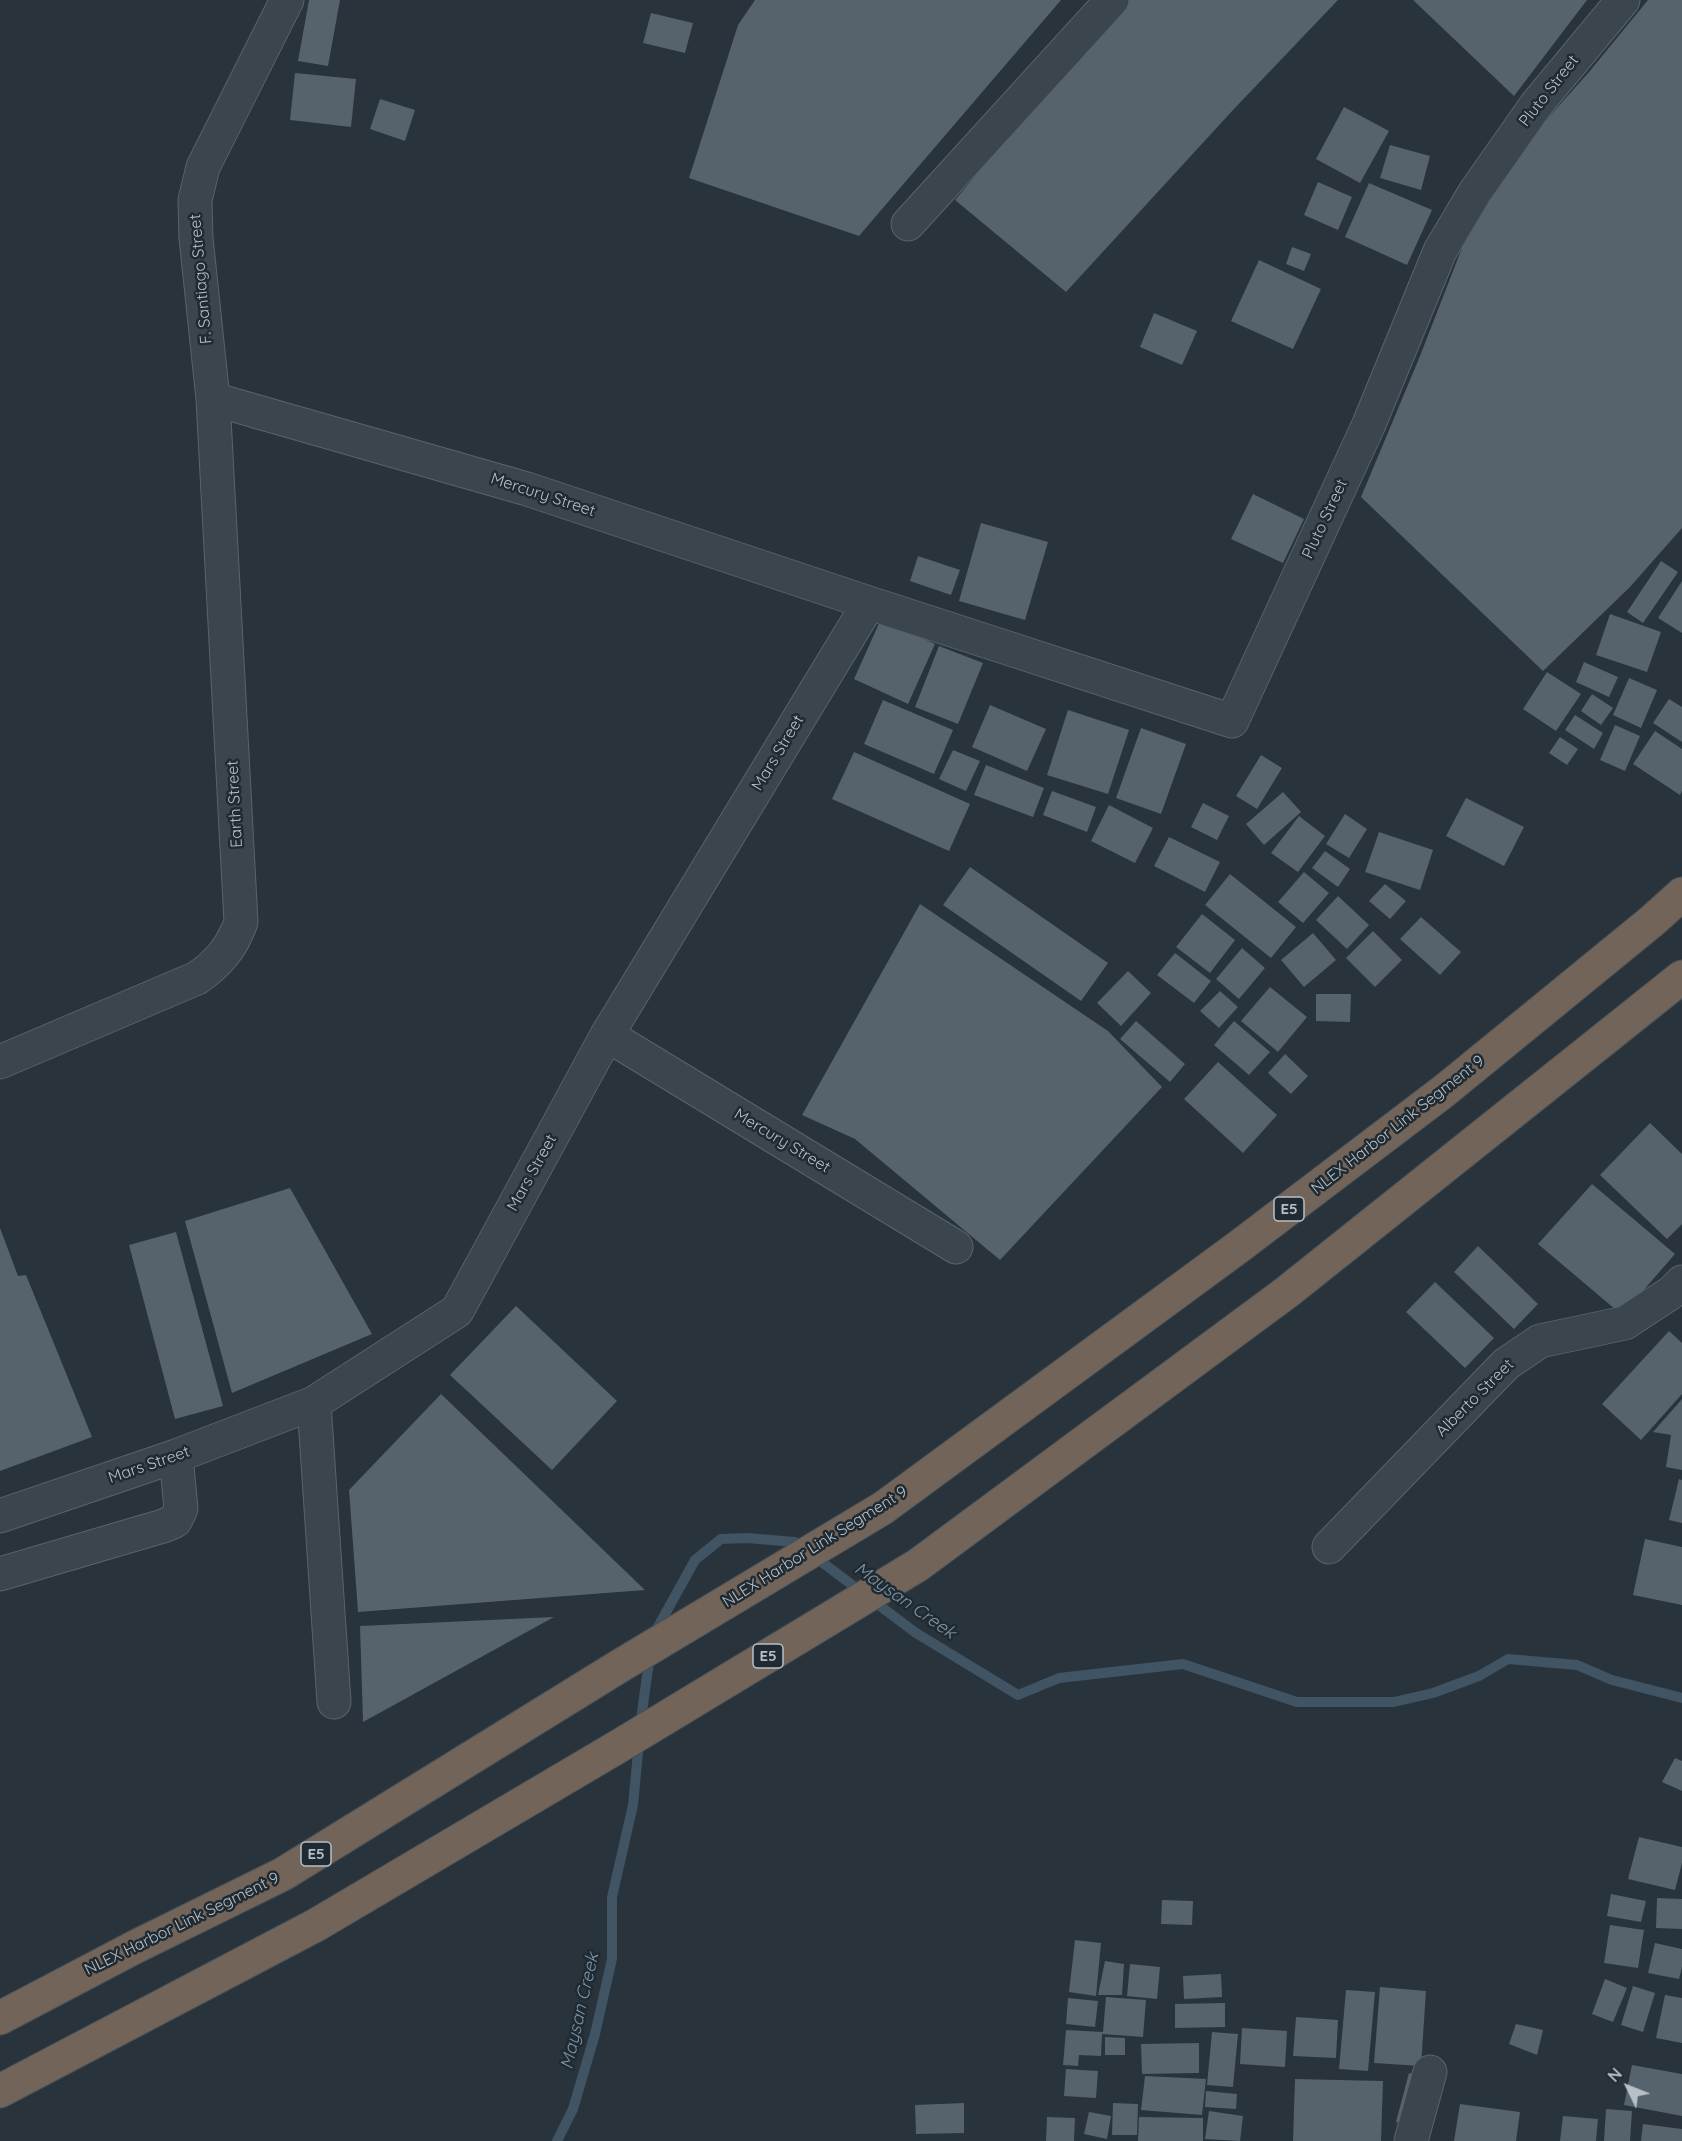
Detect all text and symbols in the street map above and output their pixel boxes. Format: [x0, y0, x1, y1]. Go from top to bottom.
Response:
street label: Pluto Street [1515, 51, 1583, 131]
street label: F. Santiago Street [186, 213, 216, 345]
street label: Mercury Street [488, 469, 598, 521]
street label: Pluto Street [1298, 476, 1352, 562]
street label: Mars Street [748, 712, 808, 794]
street label: Earth Street [223, 760, 247, 848]
street label: NLEX Harbor Link Segment 9 [1308, 1051, 1488, 1199]
street label: Mercury Street [730, 1105, 834, 1177]
street label: Mars Street [503, 1131, 561, 1215]
road number: E5 [1274, 1197, 1304, 1221]
street label: Alberto Street [1432, 1355, 1518, 1441]
street label: Mars Street [106, 1442, 192, 1488]
street label: NLEX Harbor Link Segment 9 [719, 1482, 911, 1612]
water label: Maysan Creek [850, 1558, 960, 1644]
road number: E5 [753, 1644, 783, 1668]
road number: E5 [301, 1842, 331, 1866]
street label: NLEX Harbor Link Segment 9 [82, 1868, 282, 1980]
water label: Maysan Creek [556, 1951, 604, 2071]
north arrow [1598, 2057, 1658, 2117]
text: N [1604, 2064, 1626, 2086]

